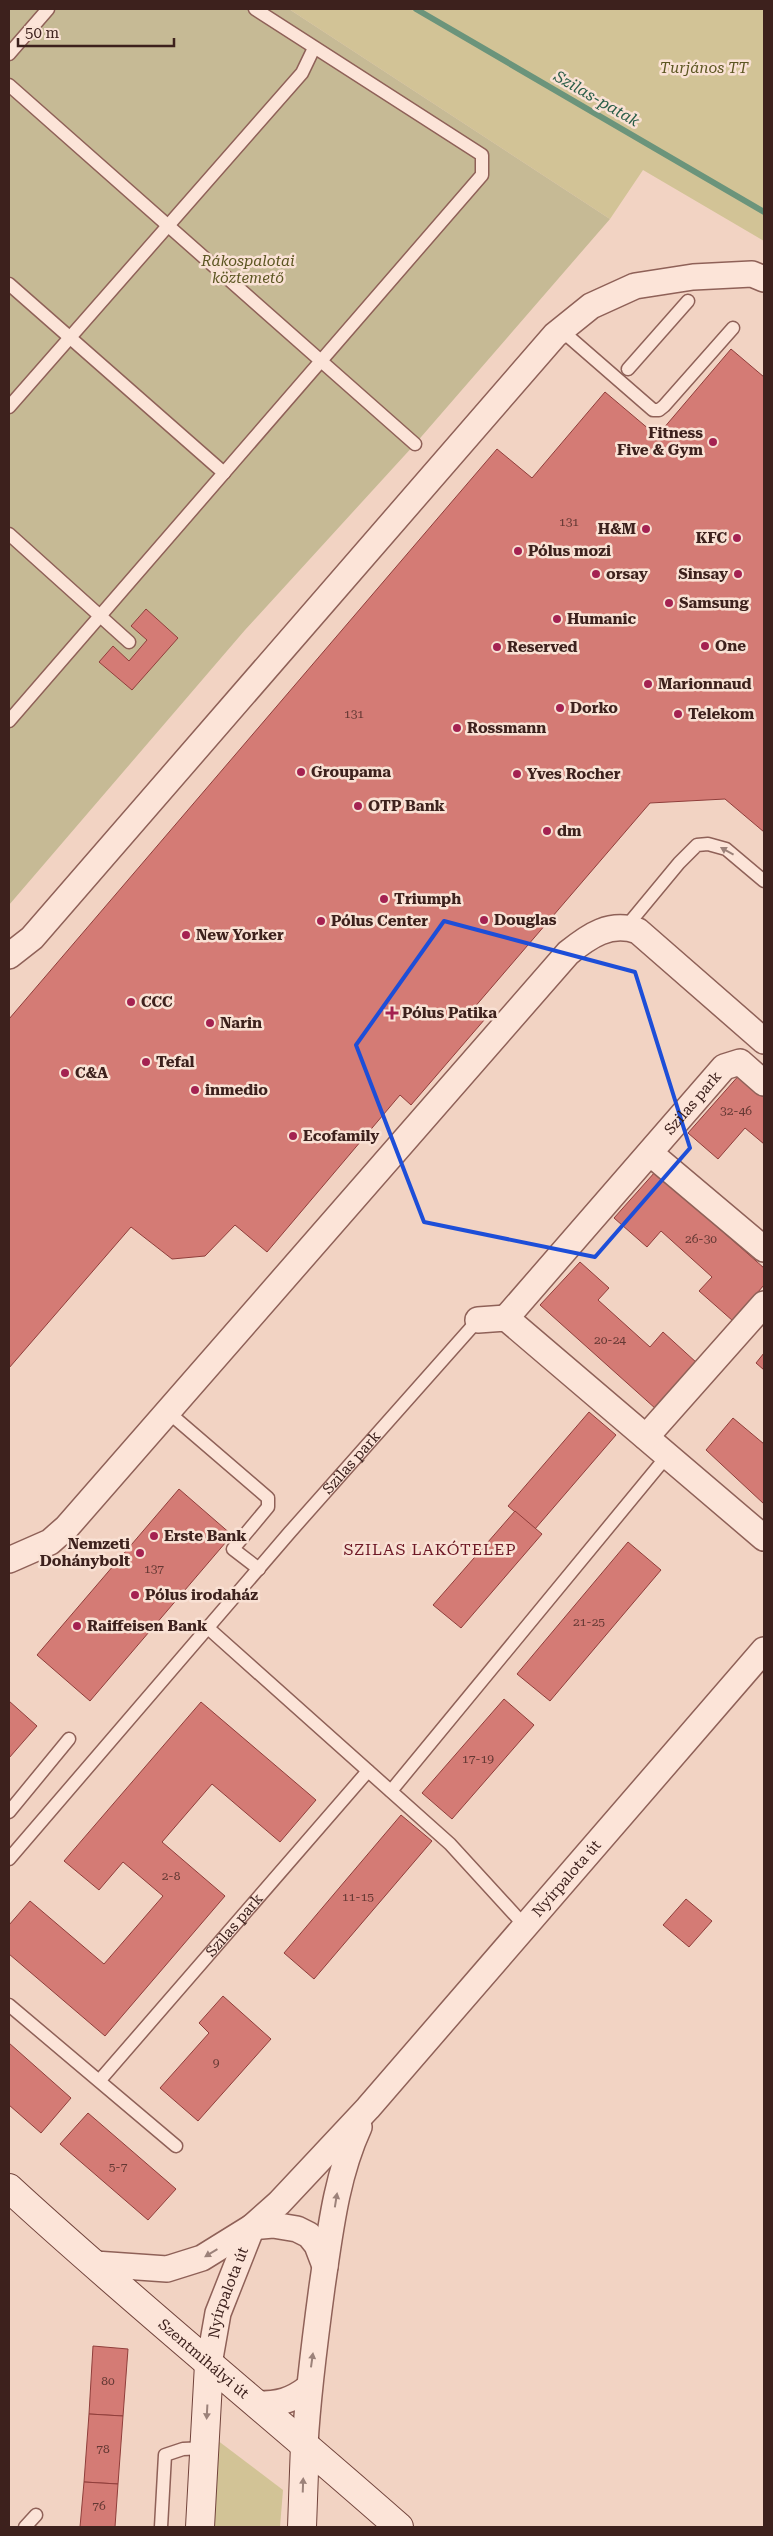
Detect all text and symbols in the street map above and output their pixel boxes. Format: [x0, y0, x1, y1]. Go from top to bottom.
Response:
scale bar [18, 15, 174, 47]
text: 50 m [25, 24, 60, 42]
park label: Turjános TT [660, 59, 749, 77]
water label: Szilas-patak [550, 66, 643, 131]
park label: Rákospalotai köztemető [200, 252, 295, 287]
place label: Fitness Five & Gym [617, 424, 704, 459]
marker: Fitness Five & Gym [707, 436, 719, 448]
house number: 131 [559, 515, 579, 529]
place label: H&M [598, 520, 636, 538]
marker: H&M [640, 523, 652, 535]
place label: KFC [696, 529, 727, 547]
marker: KFC [731, 532, 743, 544]
place label: Pólus mozi [528, 542, 611, 560]
marker: Pólus mozi [512, 545, 524, 557]
place label: orsay [606, 565, 648, 583]
place label: Sinsay [678, 565, 728, 583]
marker: orsay [590, 568, 602, 580]
marker: Sinsay [732, 568, 744, 580]
place label: Samsung [679, 594, 749, 612]
marker: Samsung [663, 597, 675, 609]
place label: Humanic [567, 610, 636, 628]
marker: Humanic [551, 613, 563, 625]
place label: One [715, 637, 746, 655]
place label: Reserved [507, 638, 578, 656]
marker: One [699, 640, 711, 652]
marker: Reserved [491, 641, 503, 653]
place label: Marionnaud [658, 675, 752, 693]
marker: Marionnaud [642, 678, 654, 690]
place label: Dorko [570, 699, 618, 717]
marker: Dorko [554, 702, 566, 714]
place label: Telekom [688, 705, 755, 723]
house number: 131 [344, 707, 364, 721]
marker: Telekom [672, 708, 684, 720]
place label: Rossmann [467, 719, 546, 737]
marker: Rossmann [451, 722, 463, 734]
place label: Groupama [311, 763, 391, 781]
place label: Yves Rocher [527, 765, 621, 783]
marker: Groupama [295, 766, 307, 778]
marker: Yves Rocher [511, 768, 523, 780]
place label: OTP Bank [368, 797, 446, 815]
marker: OTP Bank [352, 800, 364, 812]
place label: dm [557, 822, 582, 840]
marker: dm [541, 825, 553, 837]
one-way arrow [719, 847, 734, 855]
place label: Triumph [394, 890, 461, 908]
marker: Triumph [378, 893, 390, 905]
place label: Douglas [494, 911, 557, 929]
place label: Pólus Center [331, 912, 428, 930]
marker: Douglas [478, 914, 490, 926]
marker: Pólus Center [315, 915, 327, 927]
place label: New Yorker [196, 926, 284, 944]
marker: New Yorker [180, 929, 192, 941]
place label: CCC [141, 993, 173, 1011]
marker: CCC [125, 996, 137, 1008]
place label: Pólus Patika [402, 1004, 497, 1022]
marker: Pólus Patika [386, 1007, 398, 1019]
place label: Narin [220, 1014, 262, 1032]
marker: Narin [204, 1017, 216, 1029]
place label: Tefal [156, 1053, 194, 1071]
marker: Tefal [140, 1056, 152, 1068]
place label: C&A [75, 1064, 108, 1082]
marker: C&A [59, 1067, 71, 1079]
street label: Szilas park [660, 1067, 726, 1138]
place label: inmedio [205, 1081, 268, 1099]
marker: inmedio [189, 1084, 201, 1096]
house number: 32-46 [720, 1104, 752, 1118]
place label: Ecofamily [303, 1127, 379, 1145]
marker: Ecofamily [287, 1130, 299, 1142]
house number: 26-30 [685, 1232, 717, 1246]
house number: 20-24 [594, 1333, 626, 1347]
street label: Szilas park [319, 1427, 385, 1498]
place label: Erste Bank [164, 1527, 247, 1545]
marker: Erste Bank [148, 1530, 160, 1542]
place label: Nemzeti Dohánybolt [40, 1535, 130, 1570]
district label: SZILAS LAKÓTELEP [343, 1540, 517, 1559]
marker: Nemzeti Dohánybolt [134, 1547, 146, 1559]
house number: 137 [144, 1562, 164, 1576]
place label: Pólus irodaház [145, 1586, 258, 1604]
marker: Pólus irodaház [129, 1589, 141, 1601]
house number: 21-25 [573, 1615, 605, 1629]
place label: Raiffeisen Bank [87, 1617, 208, 1635]
marker: Raiffeisen Bank [71, 1620, 83, 1632]
house number: 17-19 [462, 1752, 494, 1766]
street label: Nyírpalota út [528, 1836, 605, 1921]
house number: 2-8 [162, 1869, 181, 1883]
street label: Szilas park [202, 1889, 267, 1961]
house number: 11-15 [342, 1890, 374, 1904]
house number: 9 [213, 2056, 220, 2070]
house number: 5-7 [109, 2160, 128, 2174]
one-way arrow [332, 2191, 340, 2207]
street label: Nyírpalota út [205, 2244, 252, 2340]
one-way arrow [205, 2248, 218, 2257]
street label: Szentmihályi út [155, 2315, 253, 2403]
one-way arrow [308, 2352, 316, 2368]
house number: 80 [101, 2374, 115, 2388]
one-way arrow [202, 2405, 210, 2421]
house number: 78 [96, 2442, 110, 2456]
one-way arrow [300, 2477, 308, 2493]
house number: 76 [92, 2499, 106, 2513]

